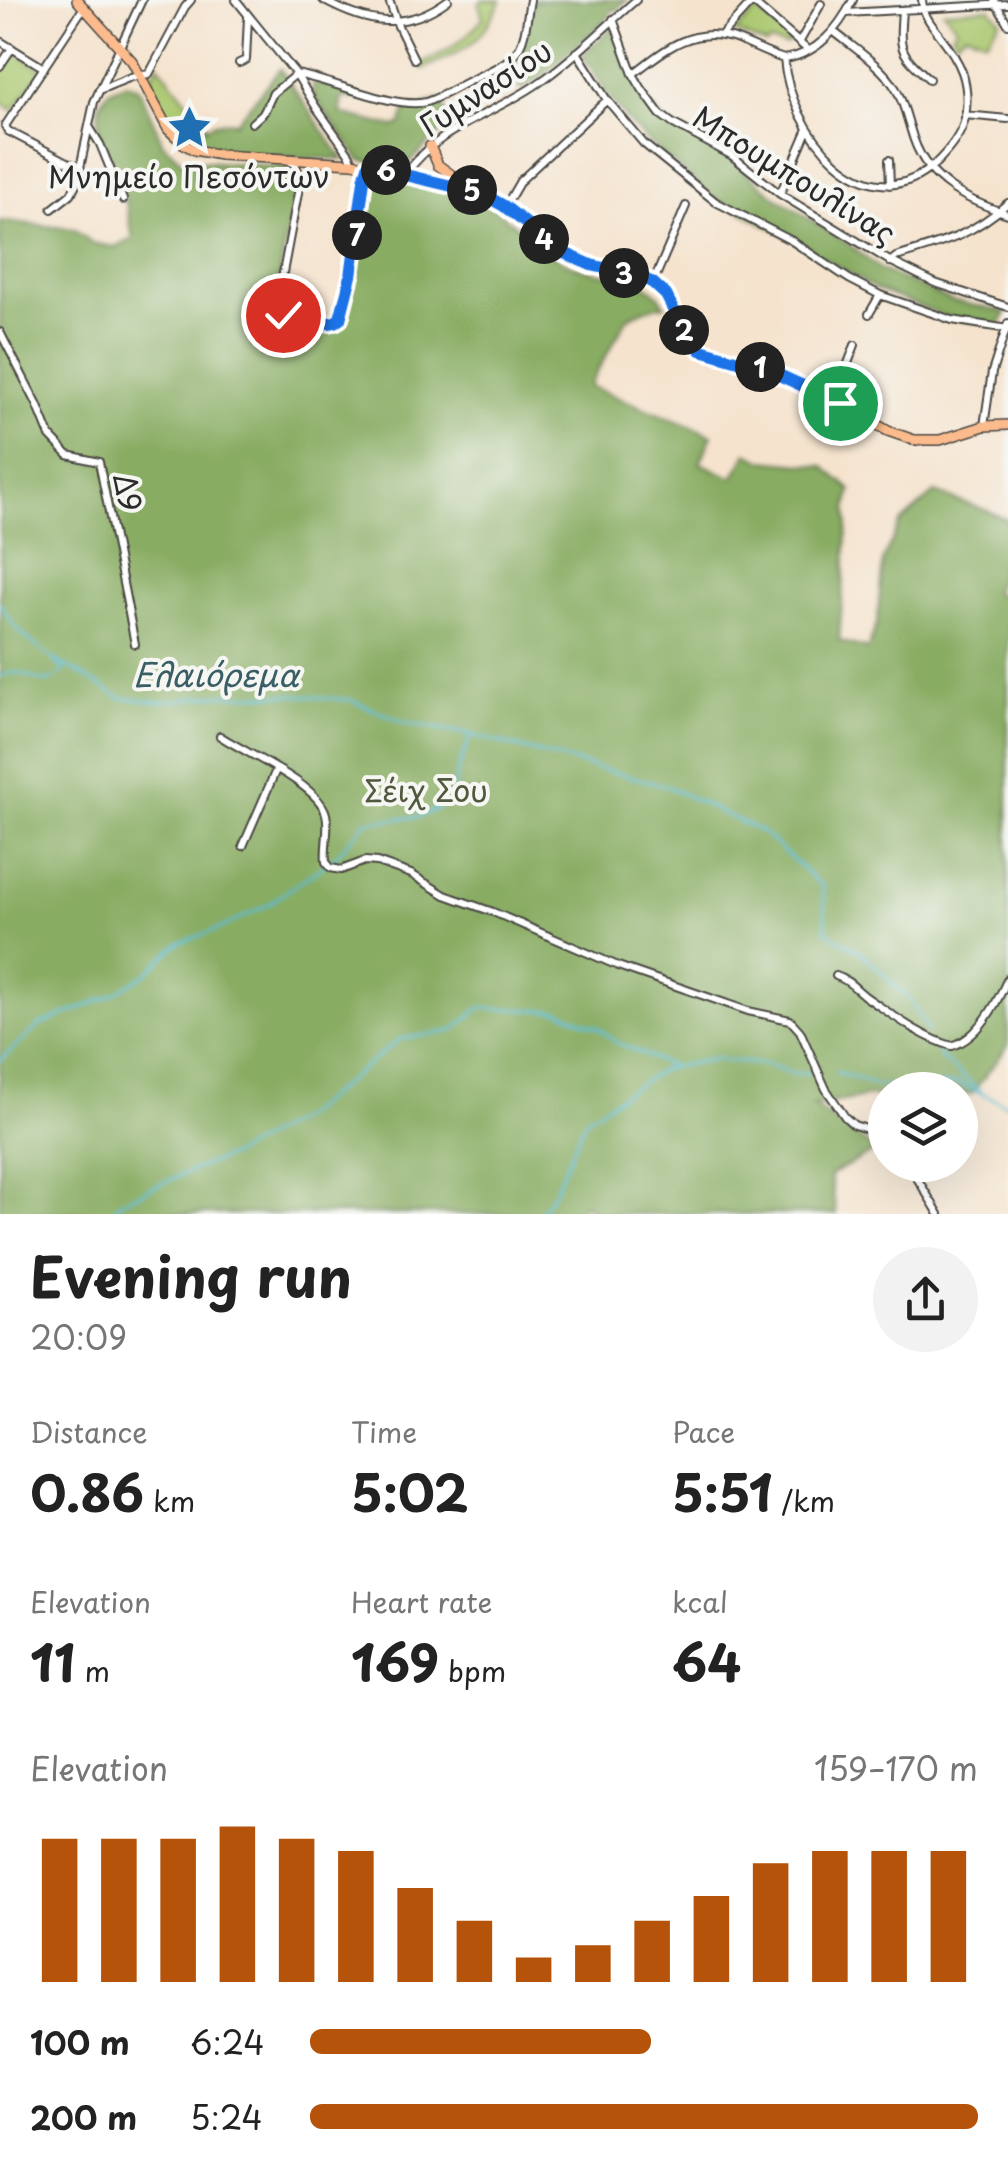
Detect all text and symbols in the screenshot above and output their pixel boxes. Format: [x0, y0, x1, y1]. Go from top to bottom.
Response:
street label: Γυμνασίου [410, 27, 560, 147]
street label: Μπουμπουλίνας [685, 94, 905, 254]
place icon: Μνημείο Πεσόντων [165, 104, 213, 152]
pin: 6 [361, 145, 411, 195]
text: 6 [376, 148, 396, 191]
place label: Μνημείο Πεσόντων [48, 153, 330, 198]
pin: 5 [447, 165, 497, 215]
text: 5 [463, 168, 481, 211]
pin: 7 [332, 210, 382, 260]
text: 7 [349, 213, 365, 256]
pin: 4 [519, 214, 569, 264]
text: 4 [534, 217, 554, 260]
pin: 3 [599, 248, 649, 298]
text: 3 [615, 251, 633, 294]
pin [241, 273, 326, 358]
icon: check [256, 288, 311, 343]
pin: 2 [659, 305, 709, 355]
text: 2 [674, 308, 694, 351]
pin: 1 [735, 342, 785, 392]
text: 1 [753, 345, 767, 388]
pin [798, 361, 883, 446]
icon: arrive [813, 376, 868, 431]
street label: Δ9 [103, 469, 155, 515]
water label: Ελαιόρεμα [133, 650, 301, 698]
park label: Σέιχ Σου [364, 767, 488, 812]
map controls [868, 1072, 978, 1182]
button: layers [868, 1072, 978, 1182]
text: Evening run [30, 1234, 352, 1317]
button: share [873, 1247, 978, 1352]
text: 20:09 [30, 1313, 127, 1361]
text: Distance [30, 1410, 148, 1453]
text: Time [351, 1410, 417, 1453]
text: Pace [672, 1410, 735, 1453]
text: 0.86 [30, 1453, 144, 1529]
text: 5:02 [351, 1453, 468, 1529]
text: 5:51 [672, 1453, 772, 1529]
text: km [144, 1479, 195, 1522]
text: /km [772, 1479, 835, 1522]
text: Elevation [30, 1580, 151, 1623]
text: Heart rate [351, 1580, 492, 1623]
text: kcal [672, 1580, 728, 1623]
text: 11 [30, 1623, 75, 1699]
text: 169 [351, 1623, 439, 1699]
text: 64 [672, 1623, 741, 1699]
text: m [75, 1649, 110, 1692]
text: bpm [439, 1649, 506, 1692]
text: Elevation [30, 1744, 168, 1792]
text: 159–170 m [814, 1744, 978, 1792]
text: 100 m [30, 2018, 130, 2066]
text: 6:24 [190, 2018, 265, 2066]
text: 200 m [30, 2093, 137, 2141]
text: 5:24 [190, 2093, 263, 2141]

